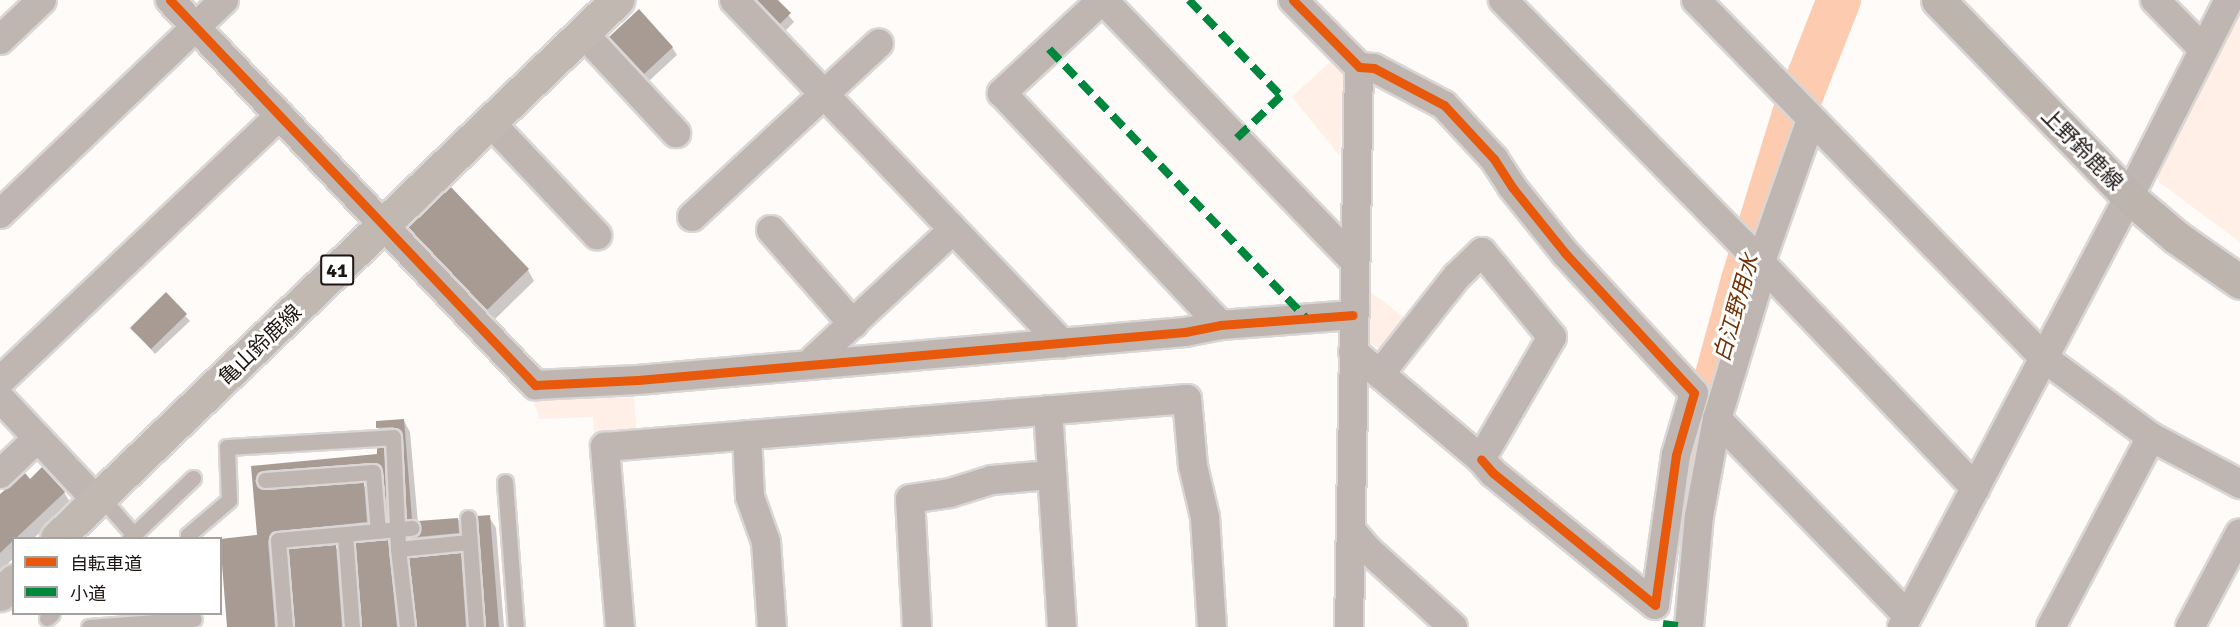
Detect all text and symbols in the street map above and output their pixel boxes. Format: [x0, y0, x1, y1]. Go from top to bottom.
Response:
street label: 上野鈴鹿線 [2036, 103, 2128, 195]
water label: 白江野用水 [1708, 251, 1764, 365]
road number: 41 [319, 253, 355, 287]
street label: 亀山鈴鹿線 [213, 299, 307, 391]
legend [12, 537, 222, 615]
text: 自転車道 [70, 553, 142, 575]
text: 小道 [70, 583, 106, 605]

